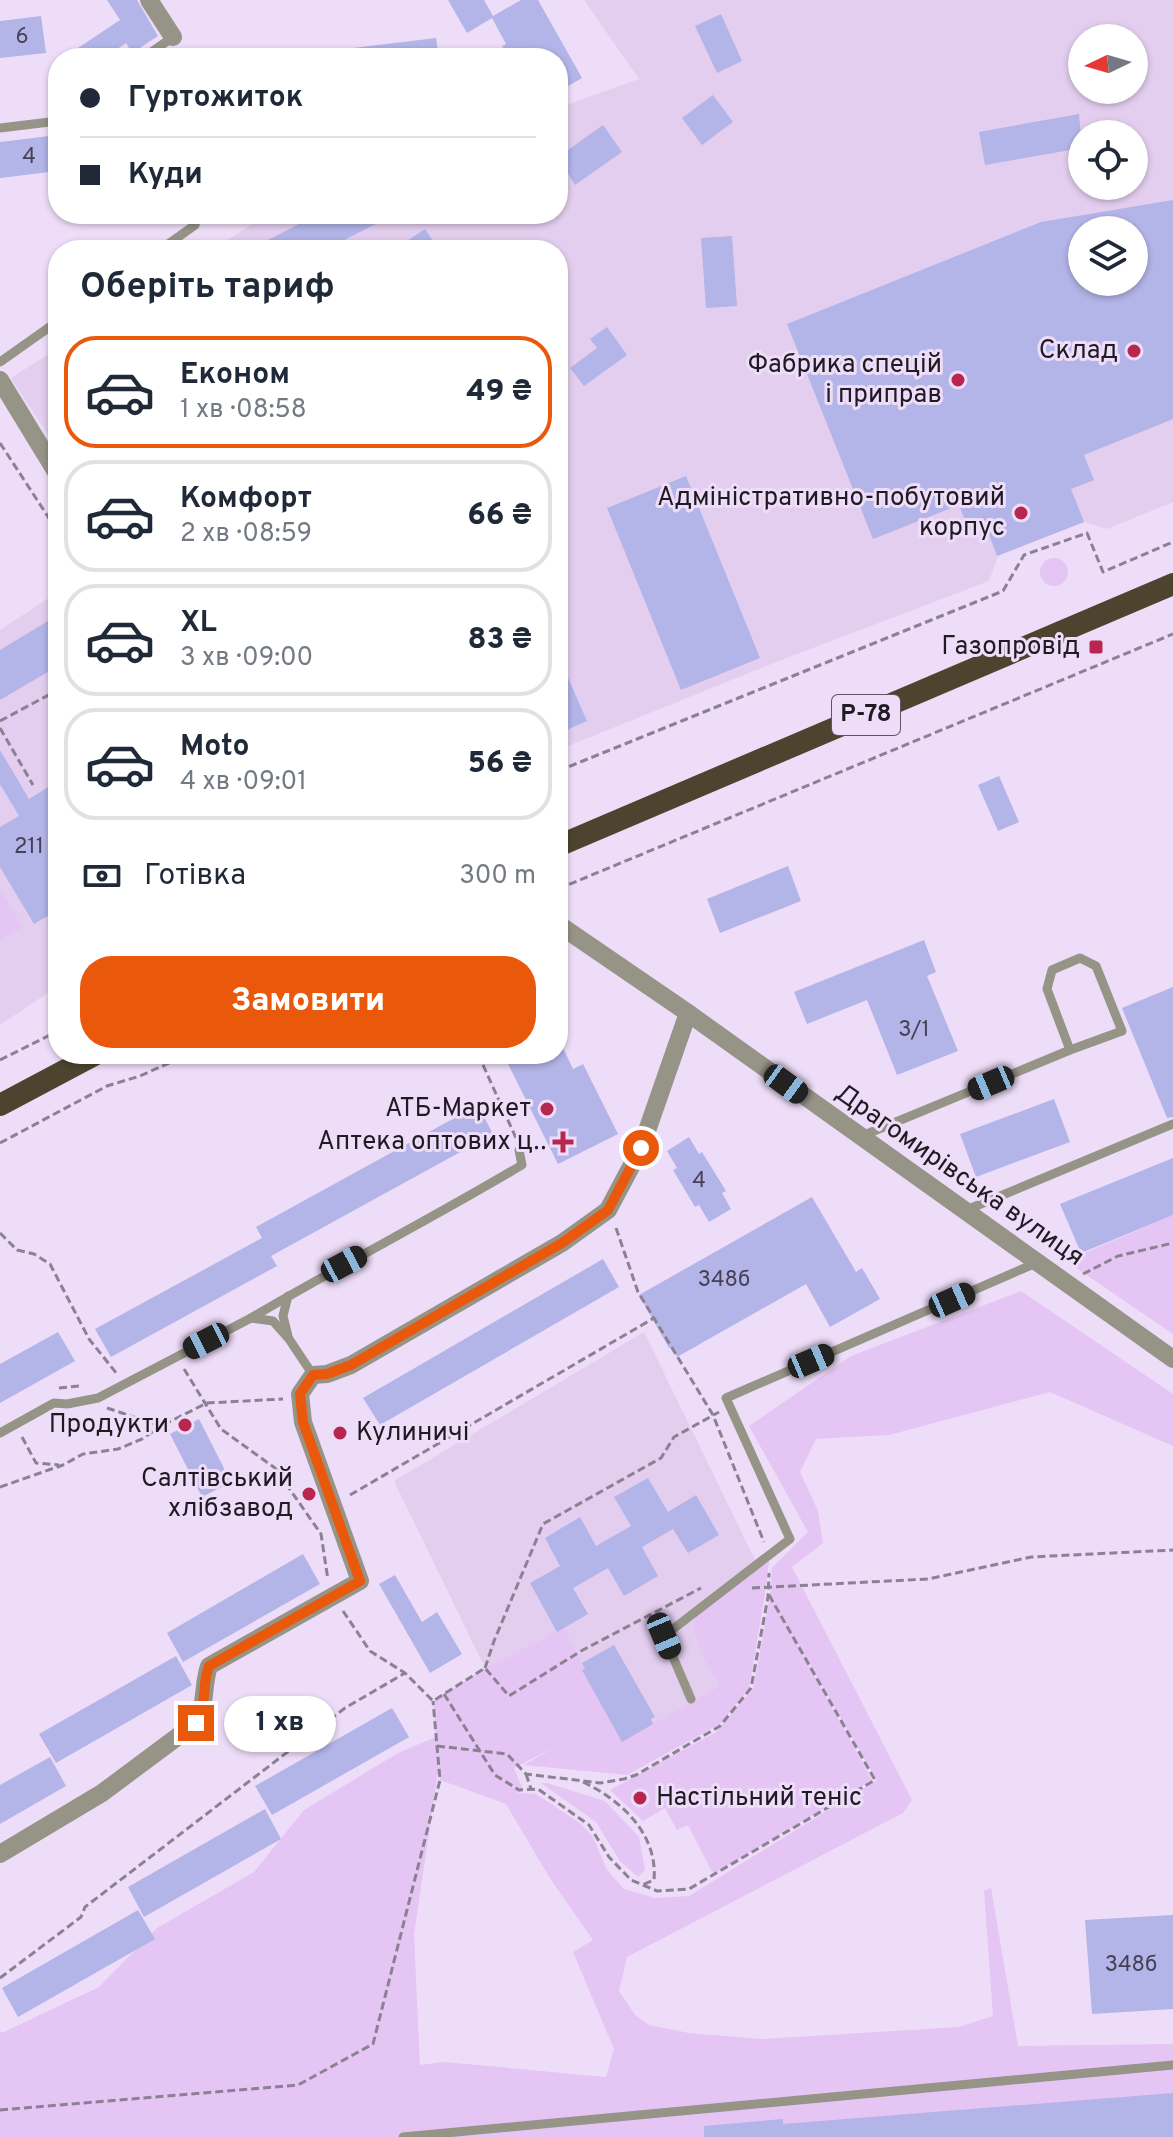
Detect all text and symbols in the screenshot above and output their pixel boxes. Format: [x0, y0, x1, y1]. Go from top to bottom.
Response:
house number: 6 [15, 24, 29, 51]
north arrow [1068, 24, 1148, 104]
map controls [1068, 24, 1148, 296]
text: Гуртожиток [128, 80, 303, 117]
button: locate [1068, 120, 1148, 200]
house number: 4 [22, 144, 36, 171]
text: Куди [128, 157, 203, 194]
button: layers [1068, 216, 1148, 296]
text: Оберіть тариф [80, 265, 335, 311]
place label: Склад [1039, 335, 1118, 368]
marker: Склад [1125, 342, 1143, 360]
place label: Фабрика спецій і приправ [748, 349, 942, 412]
icon: car [84, 356, 156, 428]
text: Економ [180, 357, 290, 394]
marker: Фабрика спецій і приправ [949, 371, 967, 389]
text: 49 ₴ [466, 374, 532, 411]
text: 1 хв · 08:58 [180, 394, 307, 427]
icon: car [84, 480, 156, 552]
text: Комфорт [180, 481, 312, 518]
place label: Адміністративно-побутовий корпус [657, 482, 1005, 545]
text: 66 ₴ [467, 498, 532, 535]
marker: Адміністративно-побутовий корпус [1012, 504, 1030, 522]
text: 2 хв · 08:59 [180, 518, 312, 551]
icon: car [84, 604, 156, 676]
text: XL [180, 605, 217, 642]
text: 83 ₴ [467, 622, 532, 659]
place label: Газопровiд [941, 631, 1080, 664]
marker: Газопровiд [1087, 638, 1105, 656]
text: 3 хв · 09:00 [180, 642, 313, 675]
road number: Р-78 [832, 695, 900, 735]
icon: car [84, 728, 156, 800]
text: Moto [180, 729, 250, 766]
text: 56 ₴ [468, 746, 532, 783]
text: 4 хв · 09:01 [180, 766, 307, 799]
house number: 211 [14, 834, 44, 861]
icon: cash [80, 854, 124, 898]
text: Готівка [144, 858, 246, 895]
text: 300 m [459, 860, 536, 893]
button: Замовити [80, 956, 536, 1048]
house number: 3/1 [898, 1017, 930, 1044]
car [760, 1060, 812, 1108]
car [964, 1063, 1018, 1103]
street label: Драгомирівська вулиця [828, 1077, 1090, 1275]
place label: АТБ-Маркет [385, 1093, 531, 1126]
marker: АТБ-Маркет [538, 1100, 556, 1118]
place label: Аптека оптових ц‥ [317, 1126, 547, 1159]
route start [623, 1130, 659, 1166]
marker: Аптека оптових ц‥ [554, 1133, 572, 1151]
house number: 4 [692, 1168, 706, 1195]
car [317, 1242, 371, 1286]
house number: 348б [698, 1267, 750, 1294]
car [925, 1279, 979, 1321]
car [179, 1319, 233, 1363]
car [784, 1341, 838, 1381]
place label: Продукти [49, 1409, 169, 1442]
marker: Продукти [176, 1416, 194, 1434]
place label: Кулиничі [356, 1417, 469, 1450]
marker: Кулиничі [331, 1424, 349, 1442]
place label: Салтівський хлібзавод [141, 1463, 293, 1526]
marker: Салтівський хлібзавод [300, 1485, 318, 1503]
car [644, 1609, 684, 1663]
callout: 1 хв [224, 1695, 336, 1751]
route end [178, 1705, 214, 1741]
text: 1 хв [256, 1707, 304, 1740]
place label: Настільний теніс [656, 1782, 862, 1815]
marker: Настільний теніс [631, 1789, 649, 1807]
house number: 348б [1105, 1952, 1157, 1979]

